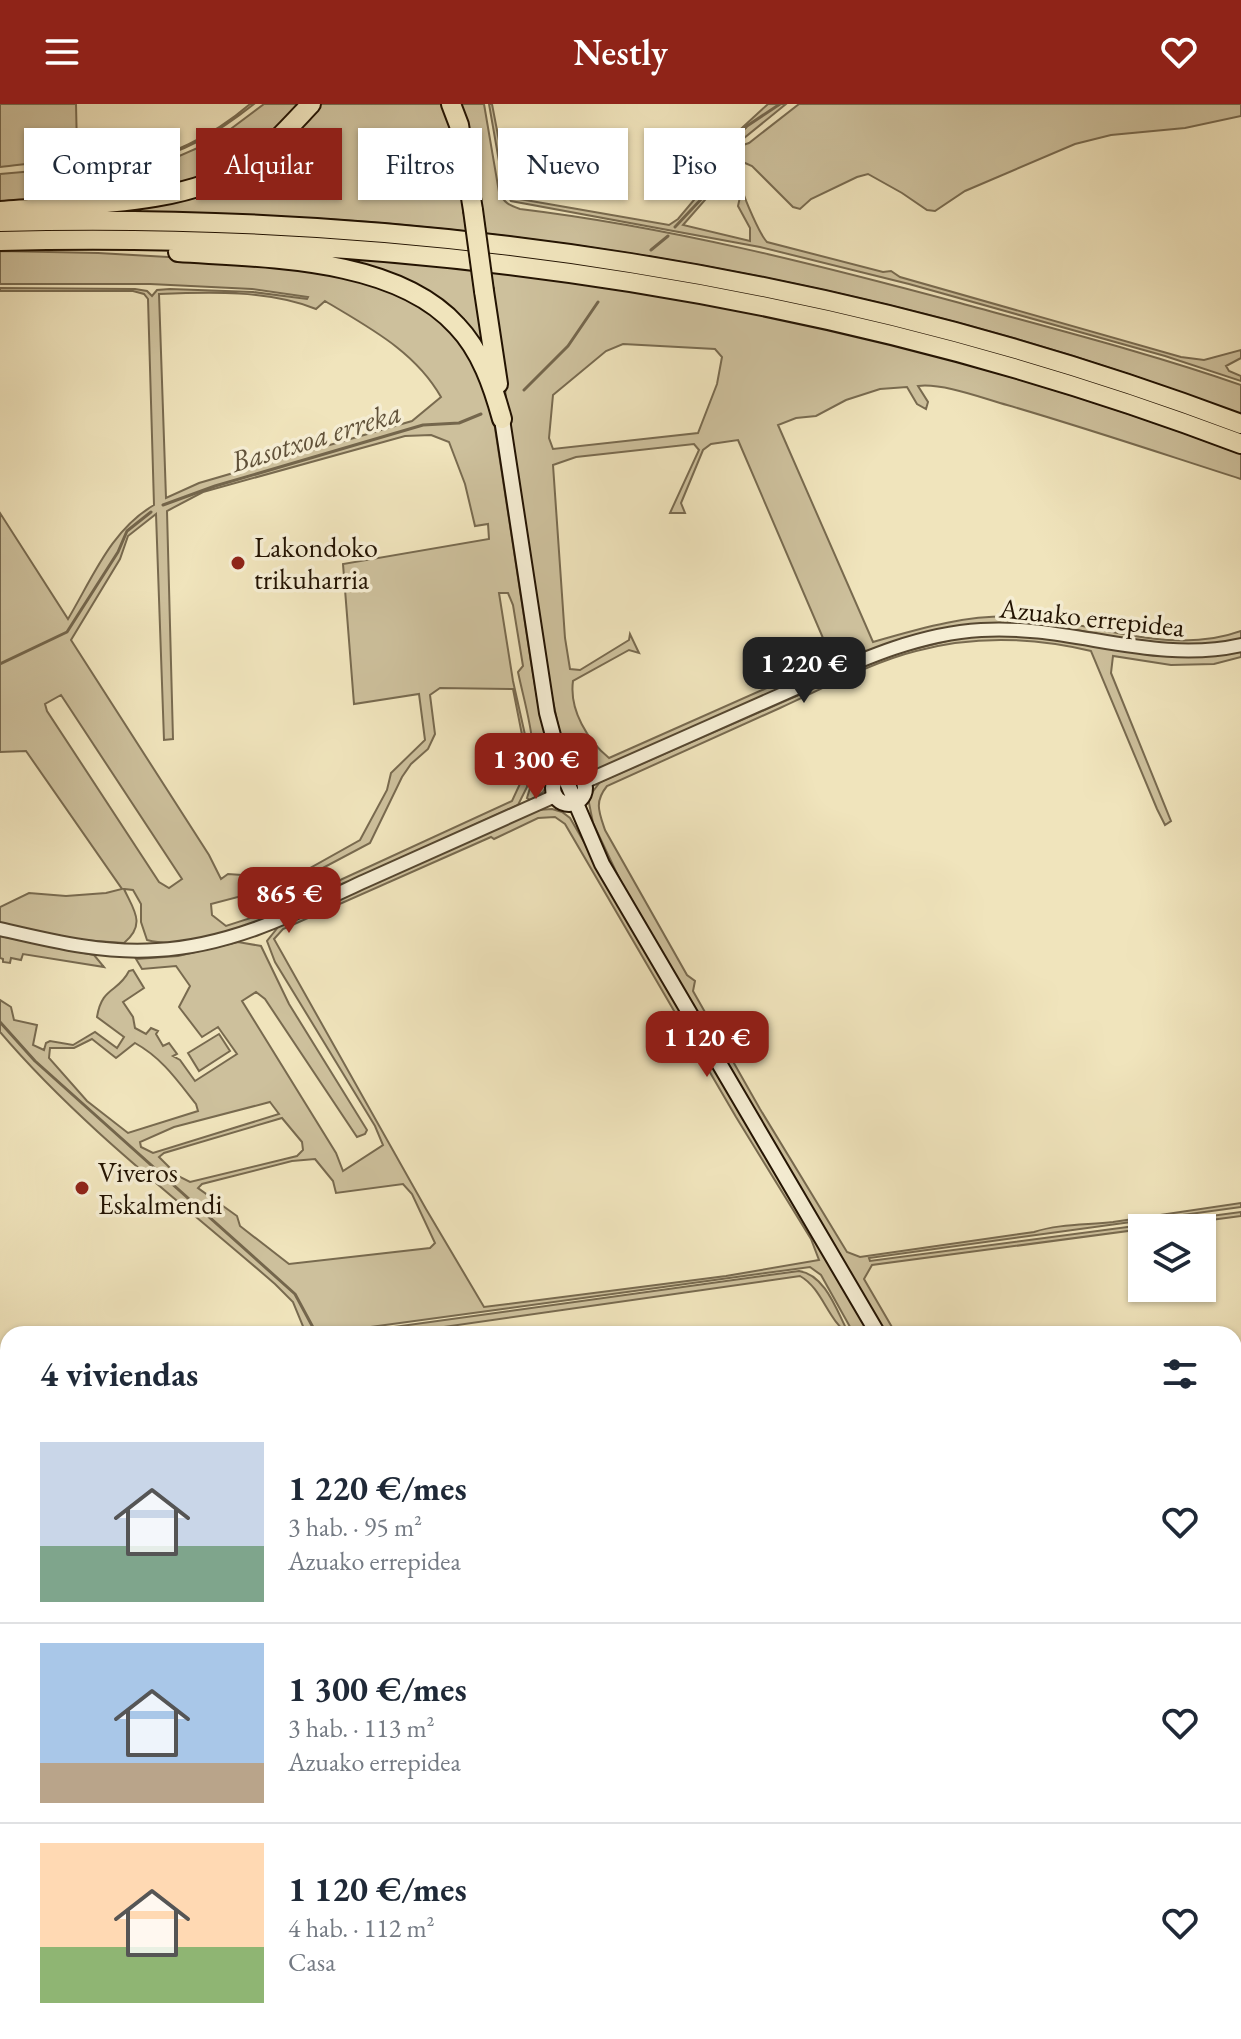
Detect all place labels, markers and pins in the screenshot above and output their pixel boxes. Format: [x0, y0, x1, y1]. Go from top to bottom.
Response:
place label: Lakondoko trikuharria [254, 529, 378, 597]
marker: Lakondoko trikuharria [229, 554, 247, 572]
pin: 1 220 € [730, 637, 878, 705]
pin: 1 300 € [462, 733, 610, 801]
pin: 865 € [233, 867, 345, 935]
pin: 1 120 € [633, 1011, 781, 1079]
place label: Viveros Eskalmendi [98, 1154, 223, 1222]
marker: Viveros Eskalmendi [73, 1179, 91, 1197]

